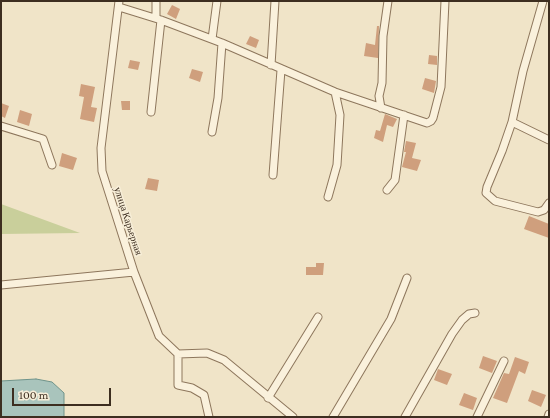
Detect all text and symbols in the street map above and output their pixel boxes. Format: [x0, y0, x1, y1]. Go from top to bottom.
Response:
street label: улица Карьерная [111, 185, 145, 257]
scale bar [14, 380, 113, 406]
text: 100 m [19, 388, 48, 402]

